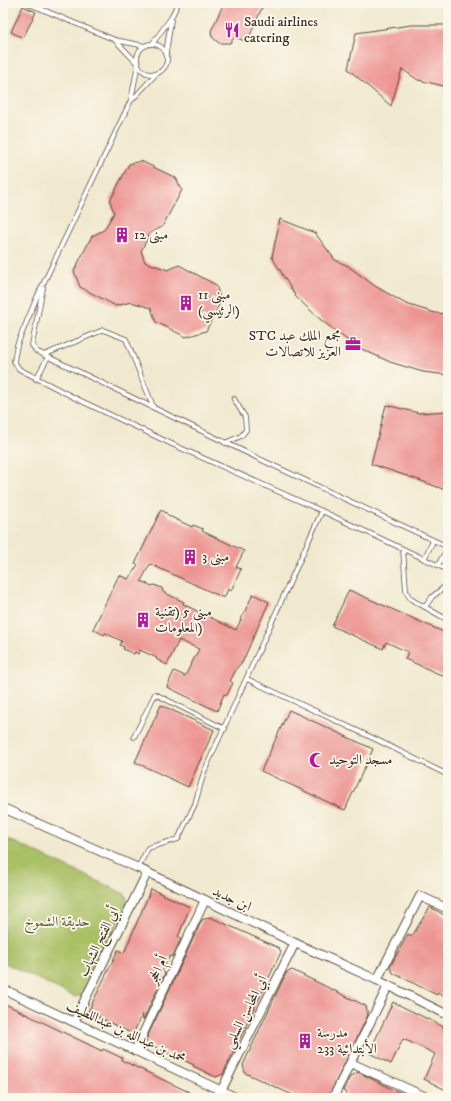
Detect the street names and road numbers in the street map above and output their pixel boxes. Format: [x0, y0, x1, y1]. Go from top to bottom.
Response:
street label: ابن جديد [210, 882, 254, 916]
street label: أبي الفتح الشهاب [72, 902, 127, 981]
street label: أم الحجر [141, 951, 175, 990]
street label: أبي المحاسن السلمي [218, 971, 275, 1053]
street label: محمد بن عبدالله بن عبداللطيف [63, 996, 189, 1068]

